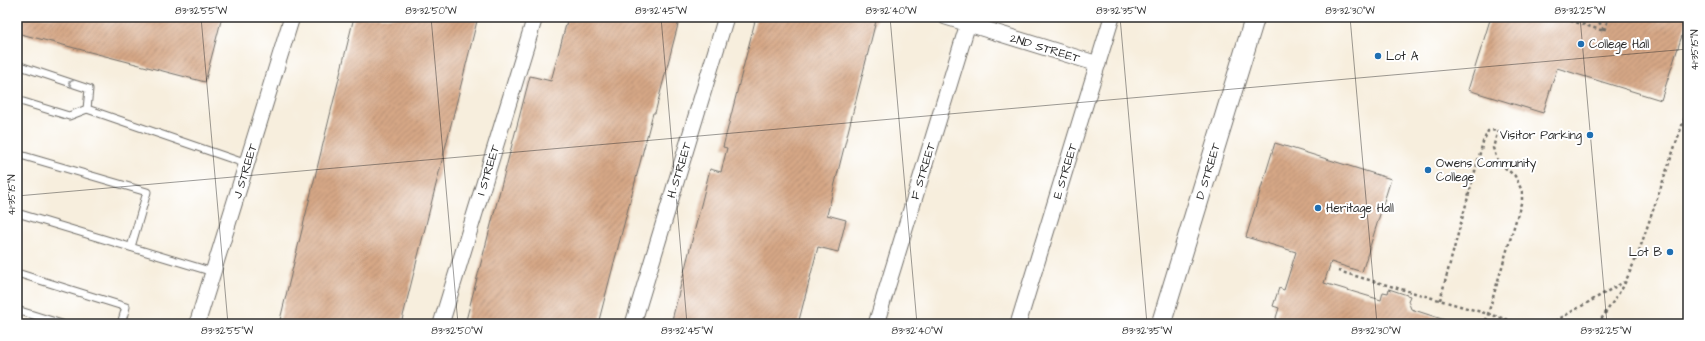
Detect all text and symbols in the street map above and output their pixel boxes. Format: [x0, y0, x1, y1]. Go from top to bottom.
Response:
text: 83°32'55"W [175, 4, 228, 18]
text: 83°32'50"W [405, 4, 457, 18]
text: 83°32'45"W [635, 4, 688, 18]
text: 83°32'40"W [865, 4, 917, 18]
text: 83°32'35"W [1096, 4, 1147, 18]
text: 83°32'30"W [1325, 4, 1375, 18]
text: 83°32'25"W [1555, 4, 1606, 18]
text: 41°35'15"N [1688, 29, 1702, 71]
street label: 2ND STREET [1008, 30, 1082, 67]
place label: College Hall [1589, 36, 1649, 54]
marker: College Hall [1576, 39, 1586, 49]
place label: Lot A [1386, 48, 1419, 65]
marker: Lot A [1373, 51, 1383, 61]
one-way arrow [67, 79, 74, 88]
place label: Visitor Parking [1500, 127, 1582, 145]
marker: Visitor Parking [1585, 130, 1595, 140]
street label: H STREET [663, 140, 696, 200]
street label: F STREET [907, 140, 940, 202]
street label: D STREET [1192, 140, 1225, 201]
street label: J STREET [229, 141, 262, 201]
street label: E STREET [1049, 141, 1082, 201]
street label: I STREET [473, 142, 504, 198]
place label: Owens Community College [1436, 155, 1537, 187]
marker: Owens Community College [1423, 165, 1433, 175]
text: 41°35'15"N [5, 174, 19, 216]
place label: Heritage Hall [1326, 200, 1394, 218]
marker: Heritage Hall [1313, 203, 1323, 213]
place label: Lot B [1629, 244, 1662, 261]
marker: Lot B [1665, 247, 1675, 257]
text: 83°32'55"W [201, 324, 254, 338]
text: 83°32'50"W [431, 324, 483, 338]
text: 83°32'45"W [661, 324, 714, 338]
text: 83°32'40"W [891, 324, 943, 338]
text: 83°32'35"W [1122, 324, 1173, 338]
text: 83°32'30"W [1351, 324, 1401, 338]
text: 83°32'25"W [1581, 324, 1632, 338]

